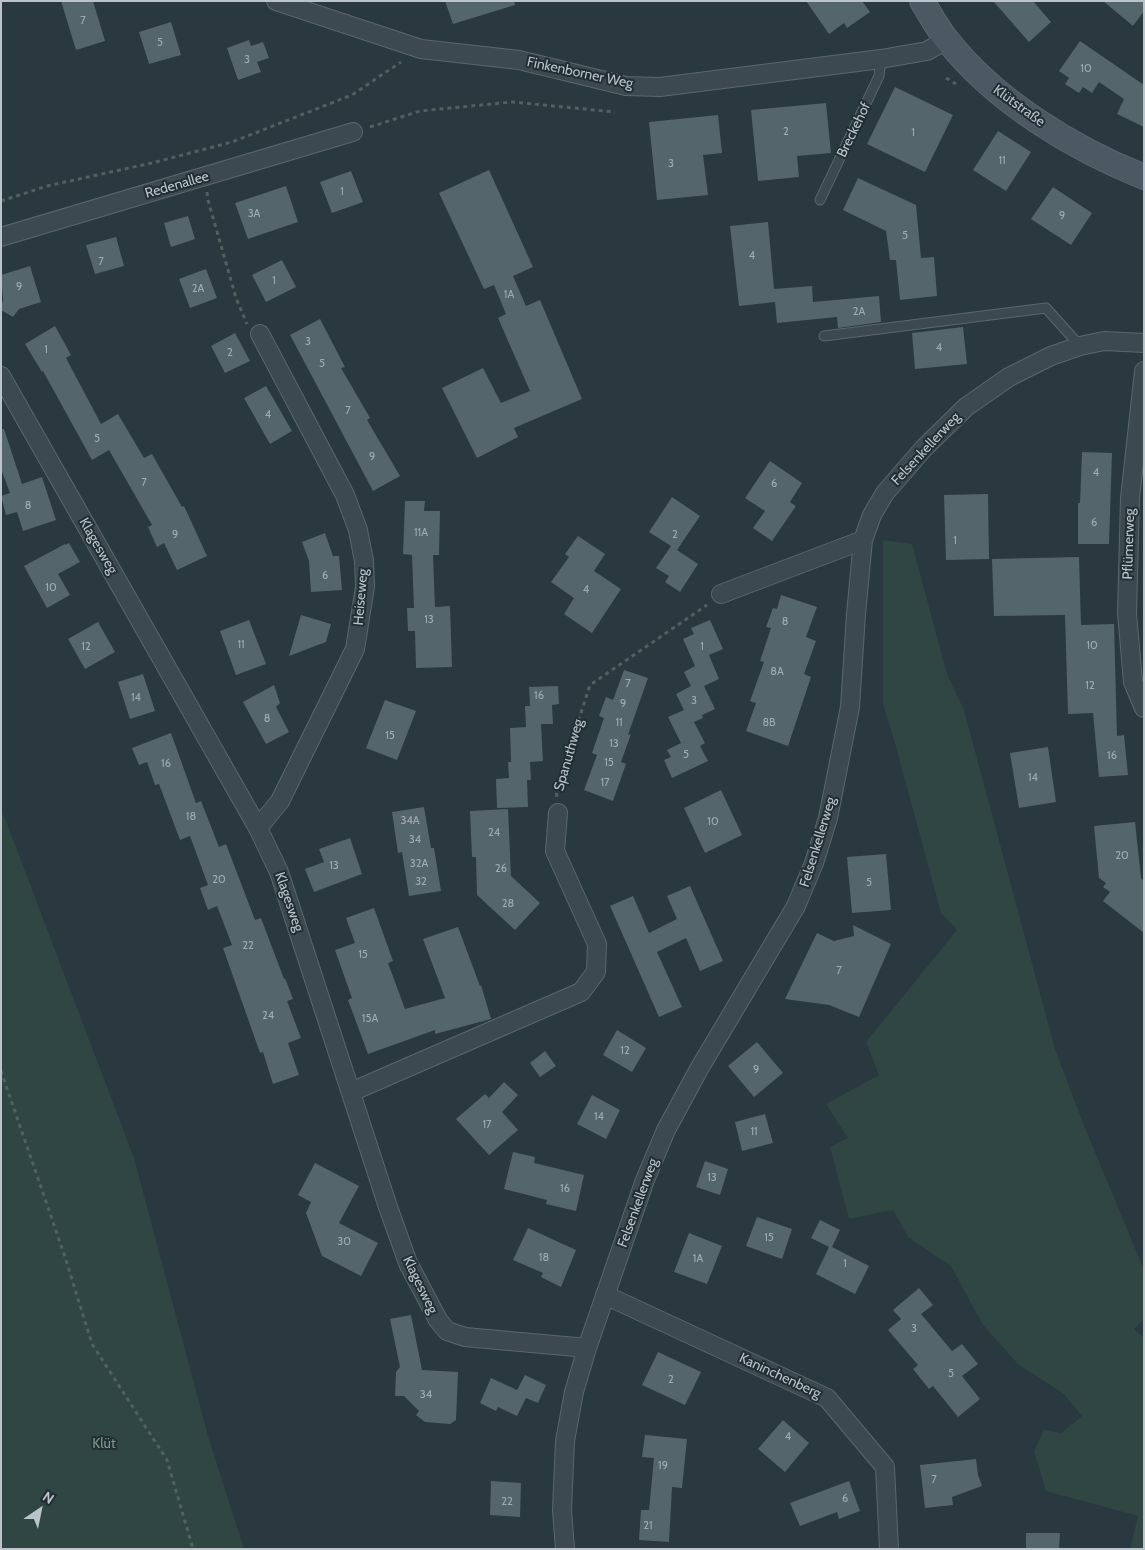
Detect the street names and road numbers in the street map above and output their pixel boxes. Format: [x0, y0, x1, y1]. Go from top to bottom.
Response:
street label: Finkenborner Weg [525, 54, 635, 92]
street label: Klütstraße [990, 82, 1048, 130]
street label: Breckehof [834, 100, 874, 160]
street label: Redenallee [143, 168, 211, 202]
street label: Felsenkellerweg [888, 409, 964, 489]
street label: Pflümerweg [1119, 508, 1139, 580]
street label: Klagesweg [75, 515, 121, 577]
street label: Heiseweg [350, 568, 372, 626]
street label: Spanuthweg [551, 717, 587, 793]
street label: Felsenkellerweg [796, 795, 840, 889]
street label: Klagesweg [271, 870, 307, 934]
street label: Felsenkellerweg [614, 1156, 662, 1250]
street label: Klagesweg [399, 1253, 441, 1317]
street label: Kaninchenberg [736, 1350, 824, 1402]

